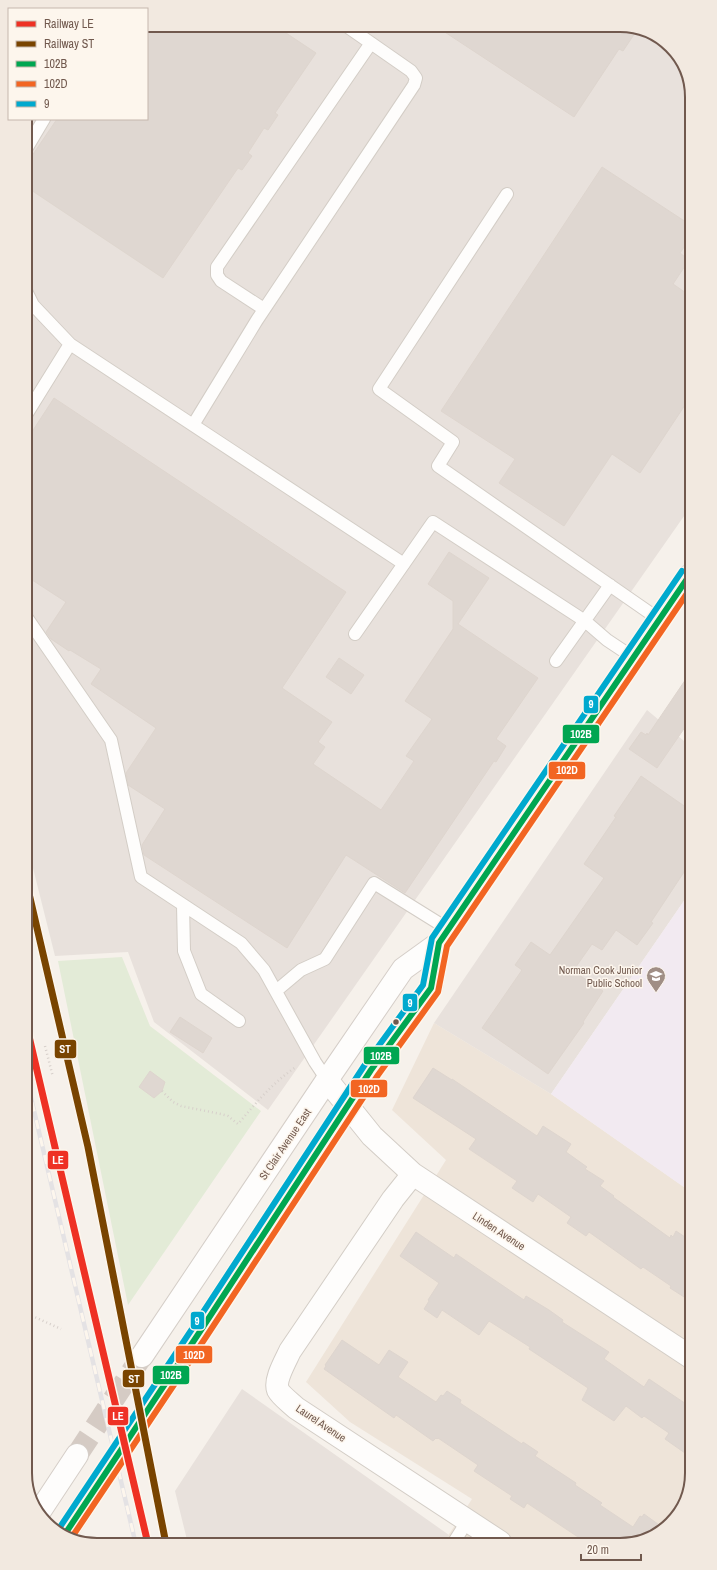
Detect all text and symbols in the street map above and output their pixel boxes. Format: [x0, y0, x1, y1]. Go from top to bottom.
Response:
legend [8, 8, 148, 120]
text: Railway LE [44, 16, 94, 32]
text: Railway ST [44, 36, 94, 52]
text: 102B [44, 56, 67, 72]
text: 102D [44, 76, 68, 92]
text: 9 [44, 96, 49, 112]
line badge: 9 [583, 695, 599, 714]
text: 9 [588, 697, 594, 711]
line badge: 102B [562, 724, 600, 744]
text: 102B [570, 727, 592, 741]
line badge: 102D [548, 761, 586, 780]
text: 102D [556, 763, 578, 777]
place label: Norman Cook Junior Public School [559, 963, 642, 990]
school or university icon: Norman Cook Junior Public School [645, 965, 667, 993]
line badge: 9 [402, 993, 418, 1012]
text: 9 [407, 996, 413, 1010]
unlabelled marker [391, 1017, 401, 1027]
line badge: ST [54, 1039, 77, 1059]
text: ST [59, 1042, 71, 1056]
line badge: 102B [363, 1046, 400, 1065]
text: 102B [370, 1049, 392, 1063]
line badge: 102D [350, 1079, 388, 1098]
text: 102D [358, 1082, 380, 1096]
street label: St Clair Avenue East [256, 1105, 314, 1182]
line badge: LE [47, 1150, 69, 1170]
text: LE [52, 1153, 64, 1167]
street label: Linden Avenue [470, 1209, 528, 1253]
line badge: 9 [190, 1311, 205, 1330]
text: 9 [194, 1314, 200, 1328]
line badge: 102D [175, 1345, 213, 1364]
text: 102D [183, 1348, 205, 1362]
line badge: 102B [152, 1365, 190, 1385]
text: 102B [160, 1368, 182, 1382]
line badge: ST [122, 1369, 145, 1388]
text: ST [128, 1372, 140, 1386]
street label: Laurel Avenue [293, 1401, 349, 1445]
line badge: LE [107, 1406, 129, 1426]
text: LE [112, 1409, 124, 1423]
scale bar [581, 1536, 641, 1562]
text: 20 m [587, 1542, 609, 1558]

